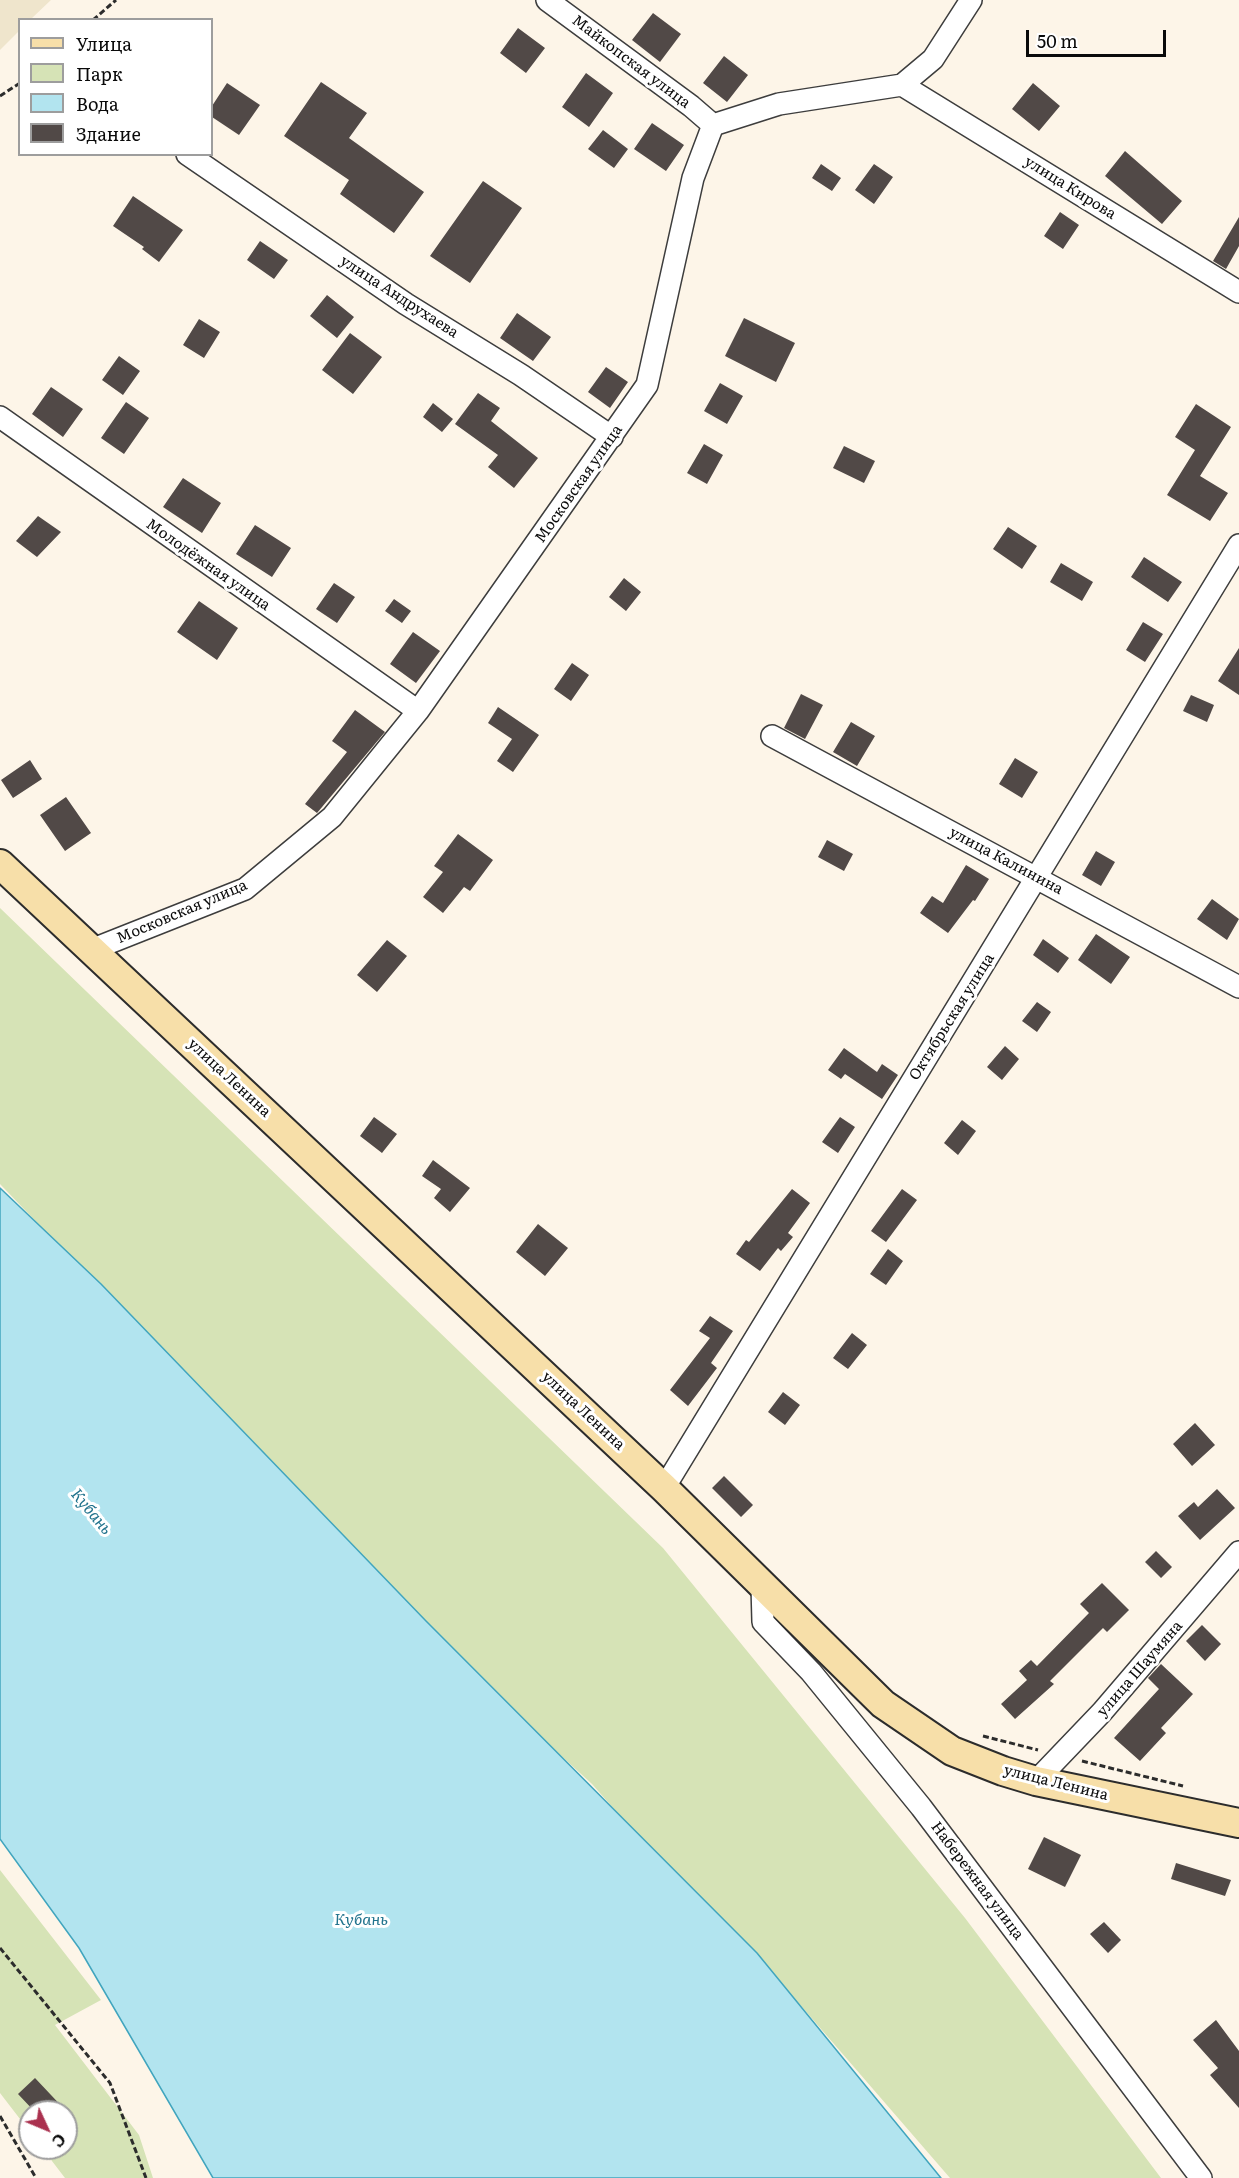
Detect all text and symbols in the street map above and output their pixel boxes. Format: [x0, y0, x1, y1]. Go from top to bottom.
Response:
street label: Майкопская улица [568, 12, 694, 112]
legend [18, 18, 213, 156]
scale bar [1029, 18, 1168, 56]
text: 50 m [1037, 27, 1078, 54]
text: Улица [76, 30, 132, 57]
text: Парк [76, 60, 123, 87]
text: Вода [76, 90, 119, 117]
text: Здание [76, 120, 141, 147]
street label: улица Кирова [1021, 153, 1119, 223]
street label: улица Андрухаева [336, 252, 462, 342]
street label: Московская улица [532, 422, 626, 546]
street label: Молодёжная улица [142, 515, 274, 615]
street label: улица Калинина [946, 823, 1066, 899]
street label: Московская улица [114, 876, 250, 948]
street label: Октябрьская улица [906, 950, 998, 1084]
street label: улица Ленина [184, 1035, 274, 1121]
street label: улица Ленина [538, 1368, 628, 1454]
water label: Кубань [66, 1485, 116, 1539]
street label: улица Шаумяна [1093, 1617, 1187, 1721]
street label: улица Ленина [1002, 1761, 1110, 1805]
street label: Набережная улица [927, 1818, 1027, 1944]
water label: Кубань [334, 1910, 388, 1930]
north arrow [18, 2100, 78, 2160]
text: С [47, 2129, 72, 2154]

